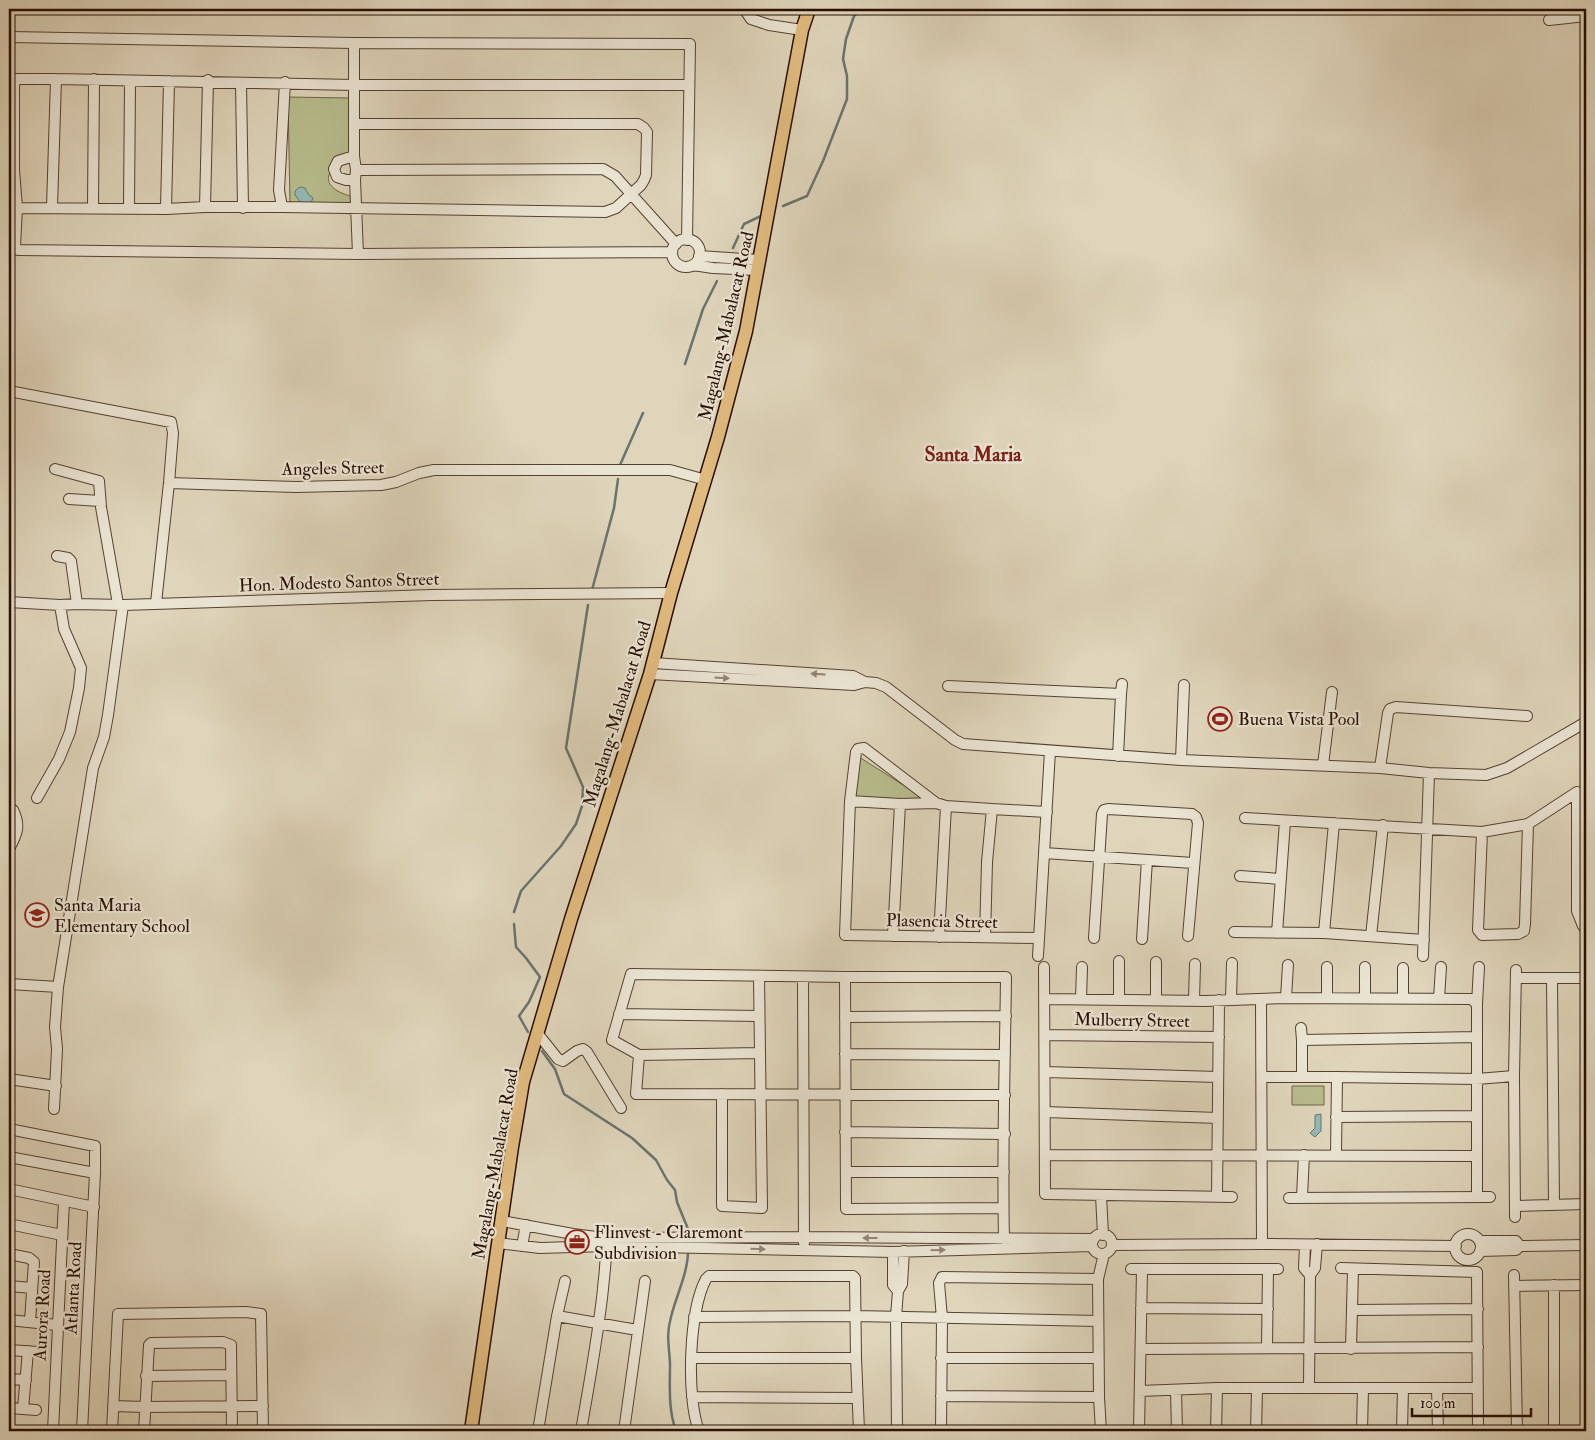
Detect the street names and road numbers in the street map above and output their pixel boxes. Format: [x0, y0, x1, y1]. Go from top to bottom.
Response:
street label: Magalang-Mabalacat Road [694, 229, 759, 423]
street label: Angeles Street [281, 456, 385, 481]
street label: Hon. Modesto Santos Street [238, 568, 440, 597]
street label: Magalang-Mabalacat Road [578, 618, 657, 810]
street label: Plasencia Street [886, 909, 998, 934]
street label: Mulberry Street [1074, 1008, 1190, 1033]
street label: Magalang-Mabalacat Road [467, 1067, 524, 1261]
street label: Atlanta Road [60, 1241, 87, 1336]
street label: Aurora Road [29, 1269, 56, 1362]

